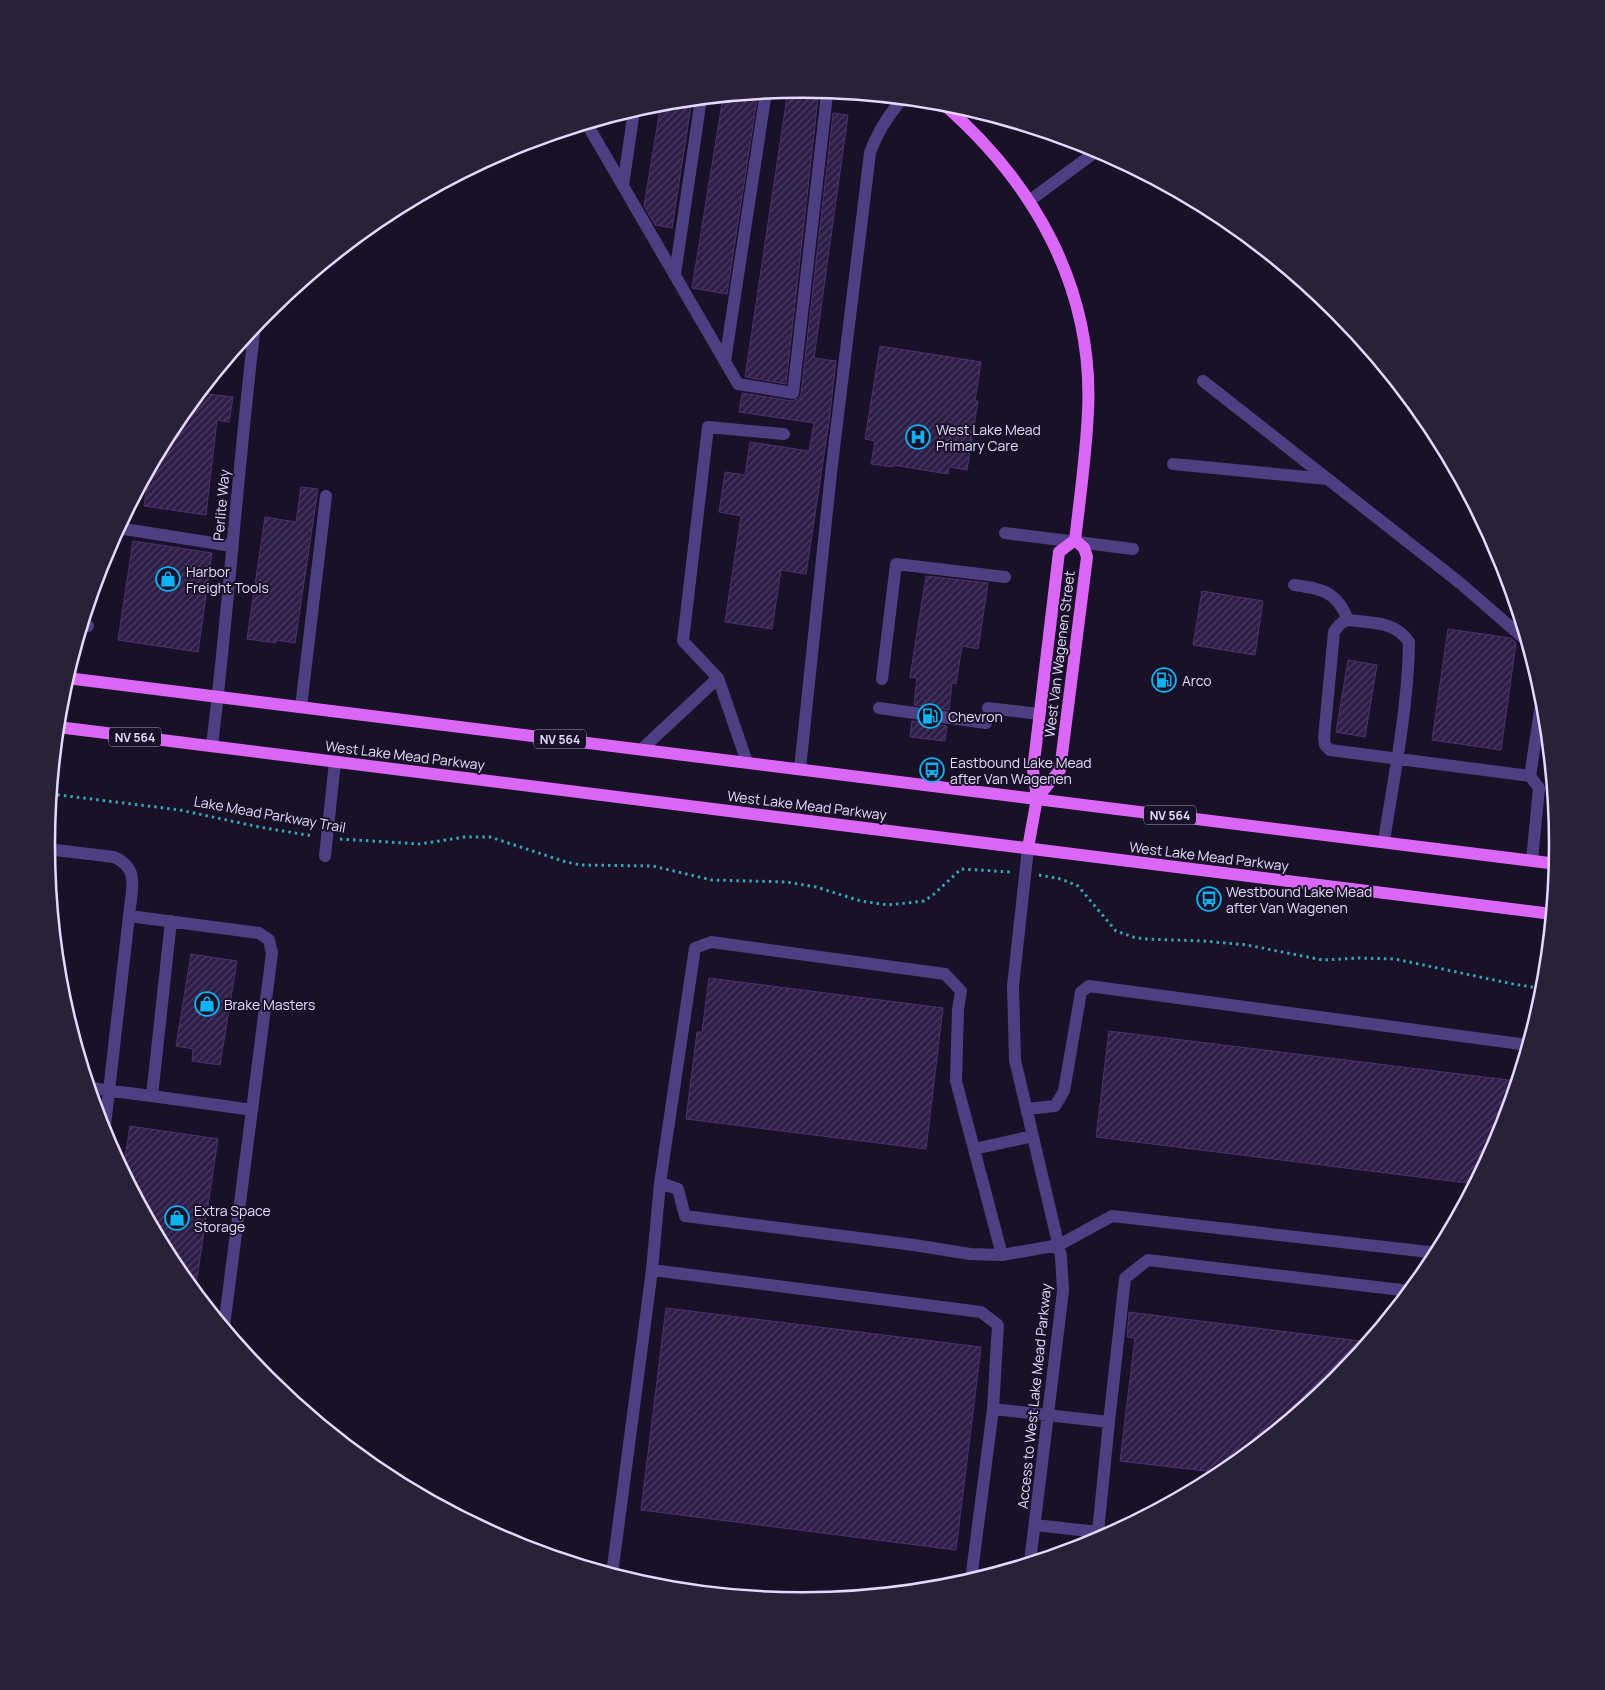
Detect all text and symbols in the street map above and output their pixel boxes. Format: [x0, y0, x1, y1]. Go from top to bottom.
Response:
place label: West Lake Mead Primary Care [936, 420, 1041, 455]
hospital icon: West Lake Mead Primary Care [905, 424, 931, 450]
street label: Perlite Way [208, 468, 234, 542]
place label: Harbor Freight Tools [186, 562, 269, 597]
shop icon: Harbor Freight Tools [155, 566, 181, 592]
street label: West Van Wagenen Street [1039, 569, 1079, 738]
fuel station icon: Arco [1151, 667, 1177, 693]
place label: Arco [1182, 671, 1212, 690]
fuel station icon: Chevron [917, 703, 943, 729]
place label: Chevron [948, 707, 1003, 726]
road number: NV 564 [109, 728, 161, 746]
road number: NV 564 [534, 730, 586, 749]
street label: West Lake Mead Parkway [324, 736, 486, 774]
place label: Eastbound Lake Mead after Van Wagenen [950, 753, 1092, 788]
bus stop icon: Eastbound Lake Mead after Van Wagenen [919, 757, 945, 783]
street label: West Lake Mead Parkway [726, 786, 888, 824]
street label: Lake Mead Parkway Trail [193, 791, 347, 837]
road number: NV 564 [1144, 806, 1196, 824]
street label: West Lake Mead Parkway [1128, 837, 1290, 875]
place label: Westbound Lake Mead after Van Wagenen [1226, 882, 1372, 917]
bus stop icon: Westbound Lake Mead after Van Wagenen [1196, 886, 1222, 912]
shop icon: Brake Masters [194, 991, 220, 1017]
place label: Brake Masters [224, 995, 315, 1014]
place label: Extra Space Storage [194, 1201, 271, 1236]
shop icon: Extra Space Storage [164, 1205, 190, 1231]
street label: Access to West Lake Mead Parkway [1013, 1282, 1055, 1510]

